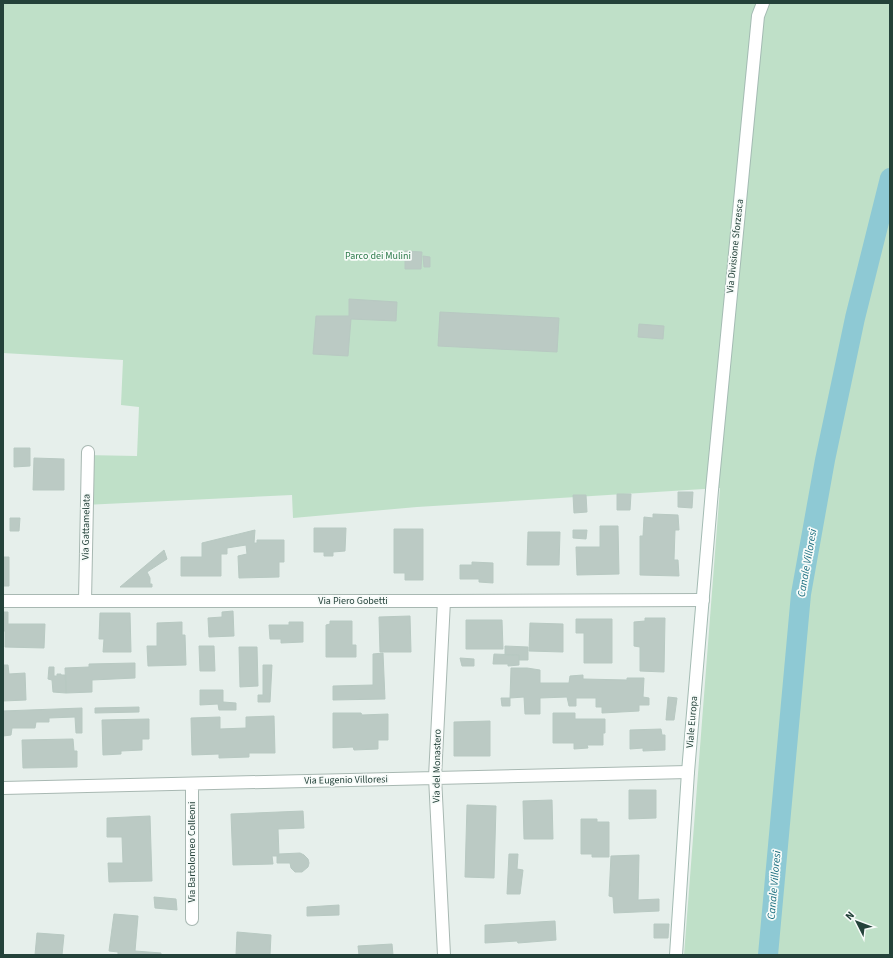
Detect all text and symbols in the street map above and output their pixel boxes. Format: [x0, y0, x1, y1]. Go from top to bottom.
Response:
street label: Via Divisione Sforzesca [723, 198, 747, 294]
park label: Parco dei Mulini [345, 249, 411, 263]
street label: Via Gattamelata [78, 494, 94, 560]
water label: Canale Villoresi [794, 527, 820, 598]
street label: Via Piero Gobetti [318, 594, 388, 608]
street label: Viale Europa [683, 695, 701, 749]
street label: Via del Monastero [429, 729, 445, 803]
street label: Via Eugenio Villoresi [304, 772, 388, 788]
street label: Via Bartolomeo Colleoni [185, 802, 199, 902]
water label: Canale Villoresi [764, 850, 785, 920]
north arrow [837, 902, 877, 942]
text: N [842, 908, 858, 923]

